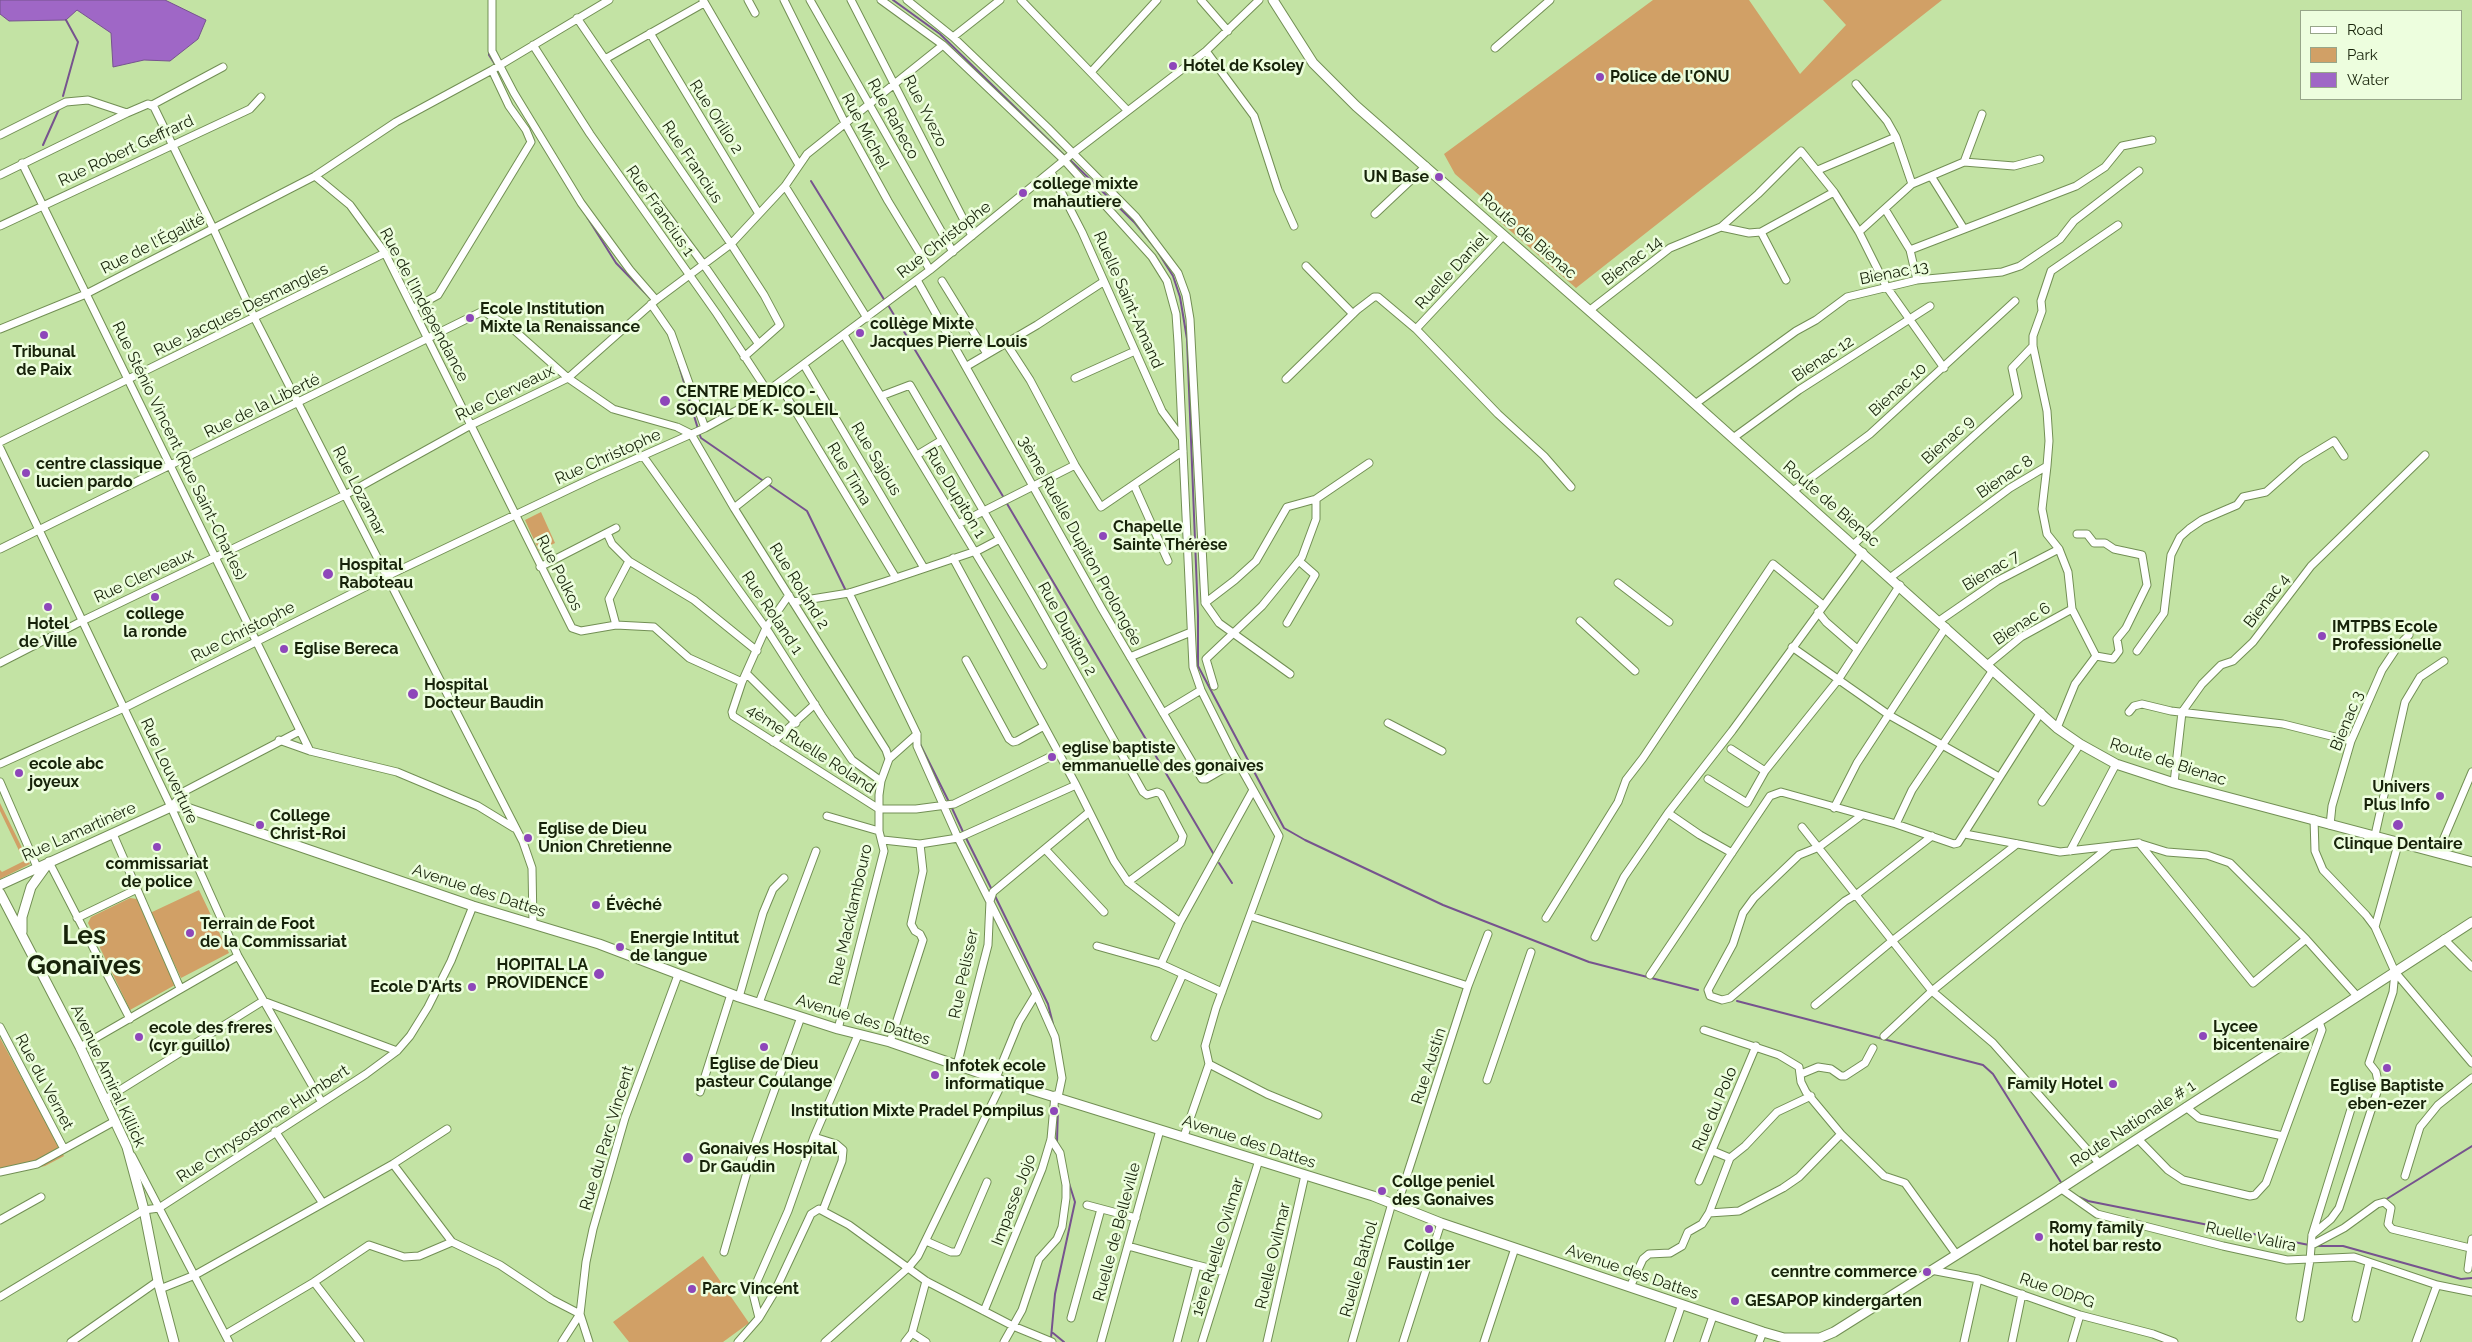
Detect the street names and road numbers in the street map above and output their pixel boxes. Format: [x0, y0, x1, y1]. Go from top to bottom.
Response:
street label: Rue Yvezo [899, 72, 951, 150]
street label: Rue Raheco [863, 75, 923, 163]
street label: Rue Orilio 2 [685, 76, 747, 158]
street label: Rue Michel [837, 90, 893, 172]
street label: Rue Robert Geffrard [55, 111, 197, 191]
street label: Rue Francius [657, 117, 727, 207]
street label: Rue Francius 1 [622, 162, 698, 260]
street label: Route de Bienac [1476, 189, 1580, 283]
street label: Rue Christophe [893, 197, 995, 283]
street label: Rue de l'Égalité [98, 209, 208, 279]
street label: Rue de l'Indépendance [375, 225, 473, 385]
street label: Ruelle Saint-Amand [1089, 228, 1167, 372]
street label: Ruelle Daniel [1412, 229, 1492, 313]
street label: Bienac 14 [1598, 232, 1666, 290]
street label: Bienac 13 [1858, 257, 1930, 289]
street label: Rue Jacques Desmangles [151, 259, 331, 361]
street label: Rue Sténio Vincent (Rue Saint-Charles) [108, 318, 250, 584]
street label: Bienac 12 [1789, 332, 1857, 386]
street label: Bienac 10 [1865, 359, 1931, 421]
street label: Rue Clerveaux [452, 361, 558, 425]
street label: Rue de la Liberté [201, 370, 323, 442]
street label: Bienac 9 [1918, 412, 1978, 468]
street label: Rue Sajous [847, 419, 905, 499]
street label: Rue Christophe [552, 425, 664, 489]
street label: 3ème Ruelle Dupiton Prolongée [1014, 433, 1146, 649]
street label: Rue Tima [823, 439, 875, 509]
street label: Rue Lozamar [328, 443, 390, 539]
street label: Rue Dupiton 1 [920, 444, 990, 542]
street label: Bienac 8 [1973, 451, 2037, 503]
street label: Route de Bienac [1779, 457, 1883, 551]
street label: Rue Polkos [532, 532, 586, 614]
street label: Rue Roland 2 [765, 539, 833, 633]
street label: Rue Clerveaux [91, 545, 197, 607]
street label: Bienac 7 [1959, 547, 2023, 595]
street label: Rue Roland 1 [737, 568, 807, 658]
street label: Bienac 4 [2240, 570, 2294, 632]
street label: Rue Dupiton 2 [1033, 579, 1101, 679]
street label: Rue Christophe [188, 598, 298, 666]
street label: Bienac 6 [1990, 598, 2054, 650]
street label: Bienac 3 [2326, 688, 2368, 754]
street label: 4ème Ruelle Roland [743, 700, 879, 798]
street label: Rue Louverture [136, 715, 202, 827]
street label: Route de Bienac [2107, 734, 2229, 790]
street label: Rue Lamartinère [19, 798, 139, 866]
street label: Rue Macklambouro [825, 842, 877, 988]
street label: Avenue des Dattes [410, 860, 548, 922]
street label: Rue Pelisser [945, 928, 983, 1020]
street label: Avenue des Dattes [794, 990, 932, 1050]
street label: Avenue Amiral Killick [67, 1002, 149, 1150]
street label: Rue Austin [1408, 1025, 1450, 1107]
street label: Rue du Vernet [11, 1031, 77, 1133]
street label: Rue Chrysostome Humbert [173, 1061, 353, 1187]
street label: Rue du Parc Vincent [576, 1063, 638, 1213]
street label: Rue du Polo [1689, 1064, 1741, 1154]
street label: Route Nationale # 1 [2067, 1076, 2199, 1172]
street label: Avenue des Dattes [1180, 1111, 1318, 1173]
street label: Impasse Jojo [988, 1152, 1040, 1248]
street label: Ruelle de Belleville [1089, 1161, 1145, 1303]
street label: 1ère Ruelle Ovilmar [1188, 1175, 1248, 1319]
street label: Ruelle Ovilmar [1251, 1201, 1295, 1311]
street label: Ruelle Valira [2204, 1218, 2298, 1256]
street label: Ruelle Bathol [1336, 1219, 1382, 1319]
street label: Avenue des Dattes [1563, 1240, 1701, 1304]
street label: Rue ODPG [2017, 1269, 2097, 1313]

